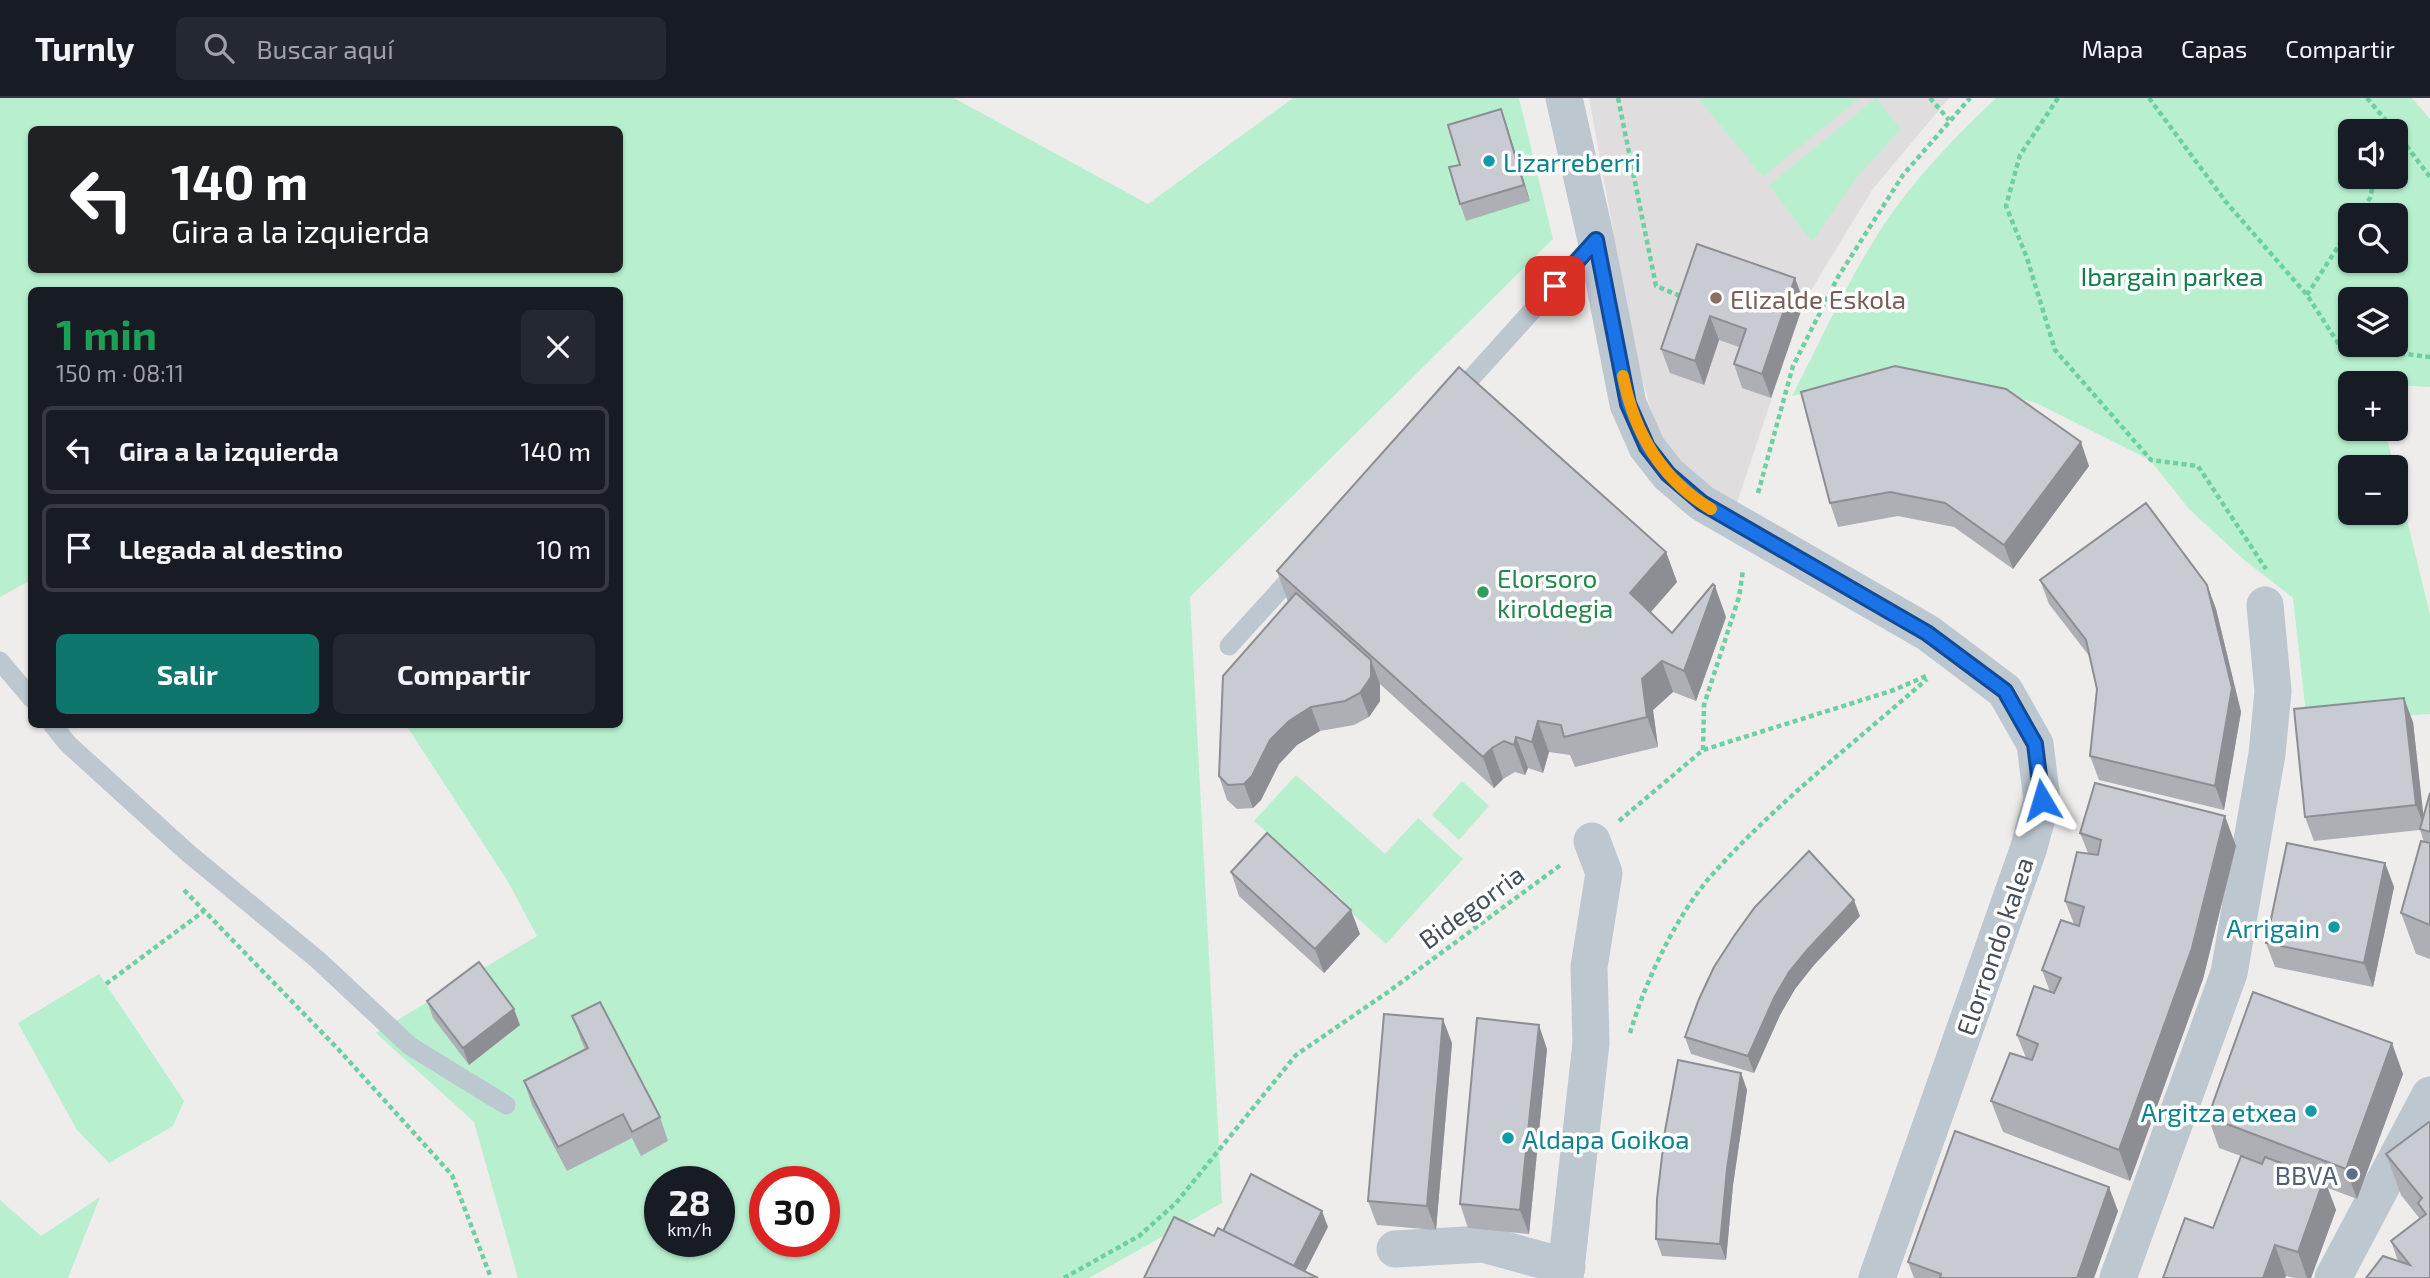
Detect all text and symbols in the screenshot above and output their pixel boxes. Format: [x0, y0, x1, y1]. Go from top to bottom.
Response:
search box [176, 17, 666, 80]
text: Turnly [35, 28, 134, 68]
icon: search [200, 29, 238, 67]
text: Buscar aquí [256, 33, 394, 64]
text: Mapa [2082, 34, 2143, 63]
text: Capas [2181, 34, 2247, 63]
text: Compartir [2285, 34, 2395, 63]
map controls [2338, 119, 2408, 525]
button: sound [2338, 119, 2408, 189]
place label: Lizarreberri [1503, 146, 1641, 177]
text: 140 m [171, 151, 308, 210]
marker: Lizarreberri [1481, 153, 1497, 169]
icon: left [56, 154, 147, 245]
button: search [2338, 203, 2408, 273]
text: Gira a la izquierda [171, 211, 430, 249]
pin [1525, 256, 1585, 316]
park label: Ibargain parkea [2080, 260, 2264, 291]
icon: arrive [1536, 267, 1574, 305]
place label: Elizalde Eskola [1730, 283, 1906, 314]
button: layers [2338, 287, 2408, 357]
marker: Elizalde Eskola [1708, 290, 1724, 306]
text: 1 min [56, 308, 157, 358]
button: close [521, 310, 595, 384]
text: 150 m · 08:11 [56, 359, 184, 387]
button: + [2338, 371, 2408, 441]
icon: left [60, 431, 98, 469]
text: Gira a la izquierda [119, 435, 339, 466]
text: 140 m [520, 435, 591, 466]
button: − [2338, 455, 2408, 525]
icon: arrive [60, 529, 98, 567]
text: Llegada al destino [119, 533, 343, 564]
text: 10 m [536, 533, 591, 564]
place label: Elorsoro kiroldegia [1497, 562, 1613, 623]
marker: Elorsoro kiroldegia [1475, 584, 1491, 600]
button: Salir [56, 634, 319, 714]
button: Compartir [333, 634, 595, 714]
position arrow [2005, 763, 2079, 837]
street label: Elorrondo kalea [1949, 853, 2039, 1039]
street label: Bidegorria [1412, 858, 1530, 954]
place label: Arrigain [2226, 912, 2320, 943]
marker: Arrigain [2326, 919, 2342, 935]
place label: Argitza etxea [2141, 1096, 2297, 1127]
marker: Argitza etxea [2303, 1103, 2319, 1119]
place label: Aldapa Goikoa [1522, 1123, 1690, 1154]
marker: Aldapa Goikoa [1500, 1130, 1516, 1146]
place label: BBVA [2275, 1159, 2338, 1190]
speed limit sign: 30 [749, 1166, 840, 1257]
marker: BBVA [2344, 1166, 2360, 1182]
text: 28 [668, 1181, 711, 1223]
text: km/h [667, 1218, 712, 1240]

